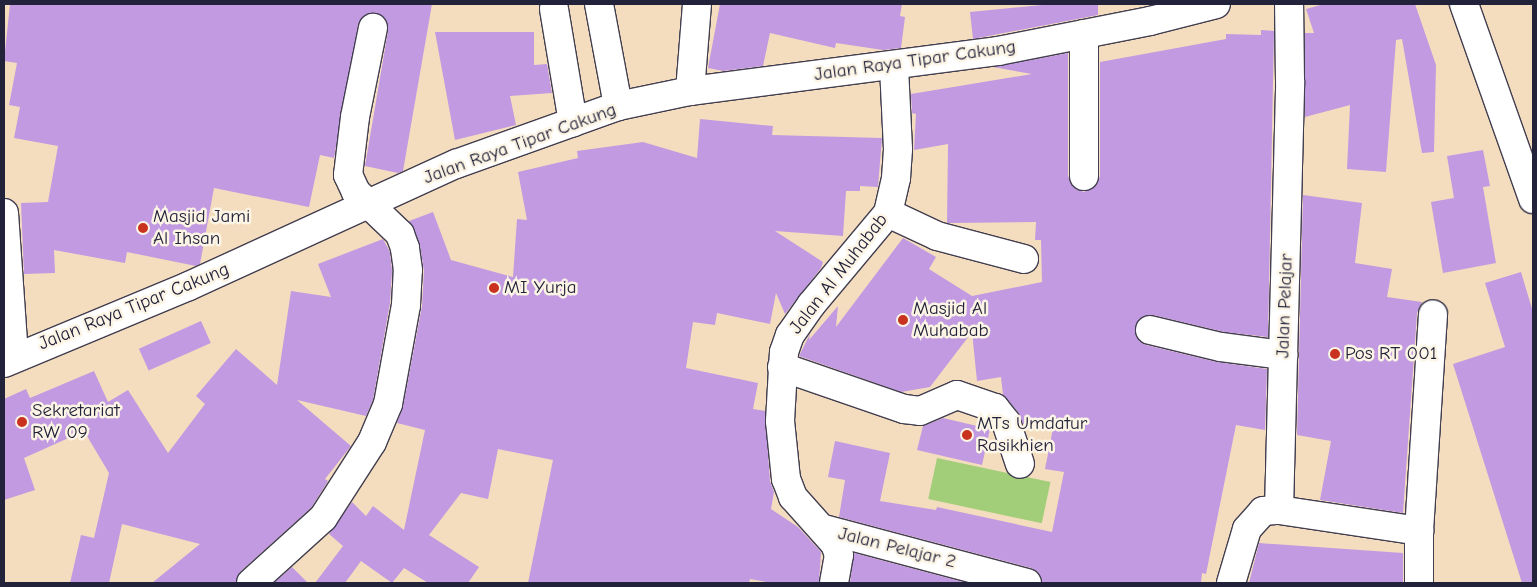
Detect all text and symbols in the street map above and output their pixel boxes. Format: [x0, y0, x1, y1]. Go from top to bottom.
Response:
street label: Jalan Raya Tipar Cakung [813, 36, 1017, 86]
street label: Jalan Raya Tipar Cakung [420, 98, 620, 190]
place label: Masjid Jami Al Ihsan [153, 206, 250, 250]
street label: Jalan Al Muhabab [785, 209, 893, 339]
marker: Masjid Jami Al Ihsan [137, 222, 149, 234]
street label: Jalan Pelajar [1272, 253, 1298, 359]
street label: Jalan Raya Tipar Cakung [35, 258, 233, 356]
place label: MI Yurja [504, 277, 577, 299]
marker: MI Yurja [488, 282, 500, 294]
place label: Masjid Al Muhabab [913, 298, 989, 342]
marker: Masjid Al Muhabab [897, 314, 909, 326]
place label: Pos RT 001 [1345, 343, 1437, 365]
marker: Pos RT 001 [1329, 348, 1341, 360]
place label: Sekretariat RW 09 [32, 400, 120, 444]
place label: MTs Umdatur Rasikhien [977, 413, 1087, 457]
marker: Sekretariat RW 09 [16, 416, 28, 428]
marker: MTs Umdatur Rasikhien [961, 429, 973, 441]
street label: Jalan Pelajar 2 [836, 522, 958, 574]

